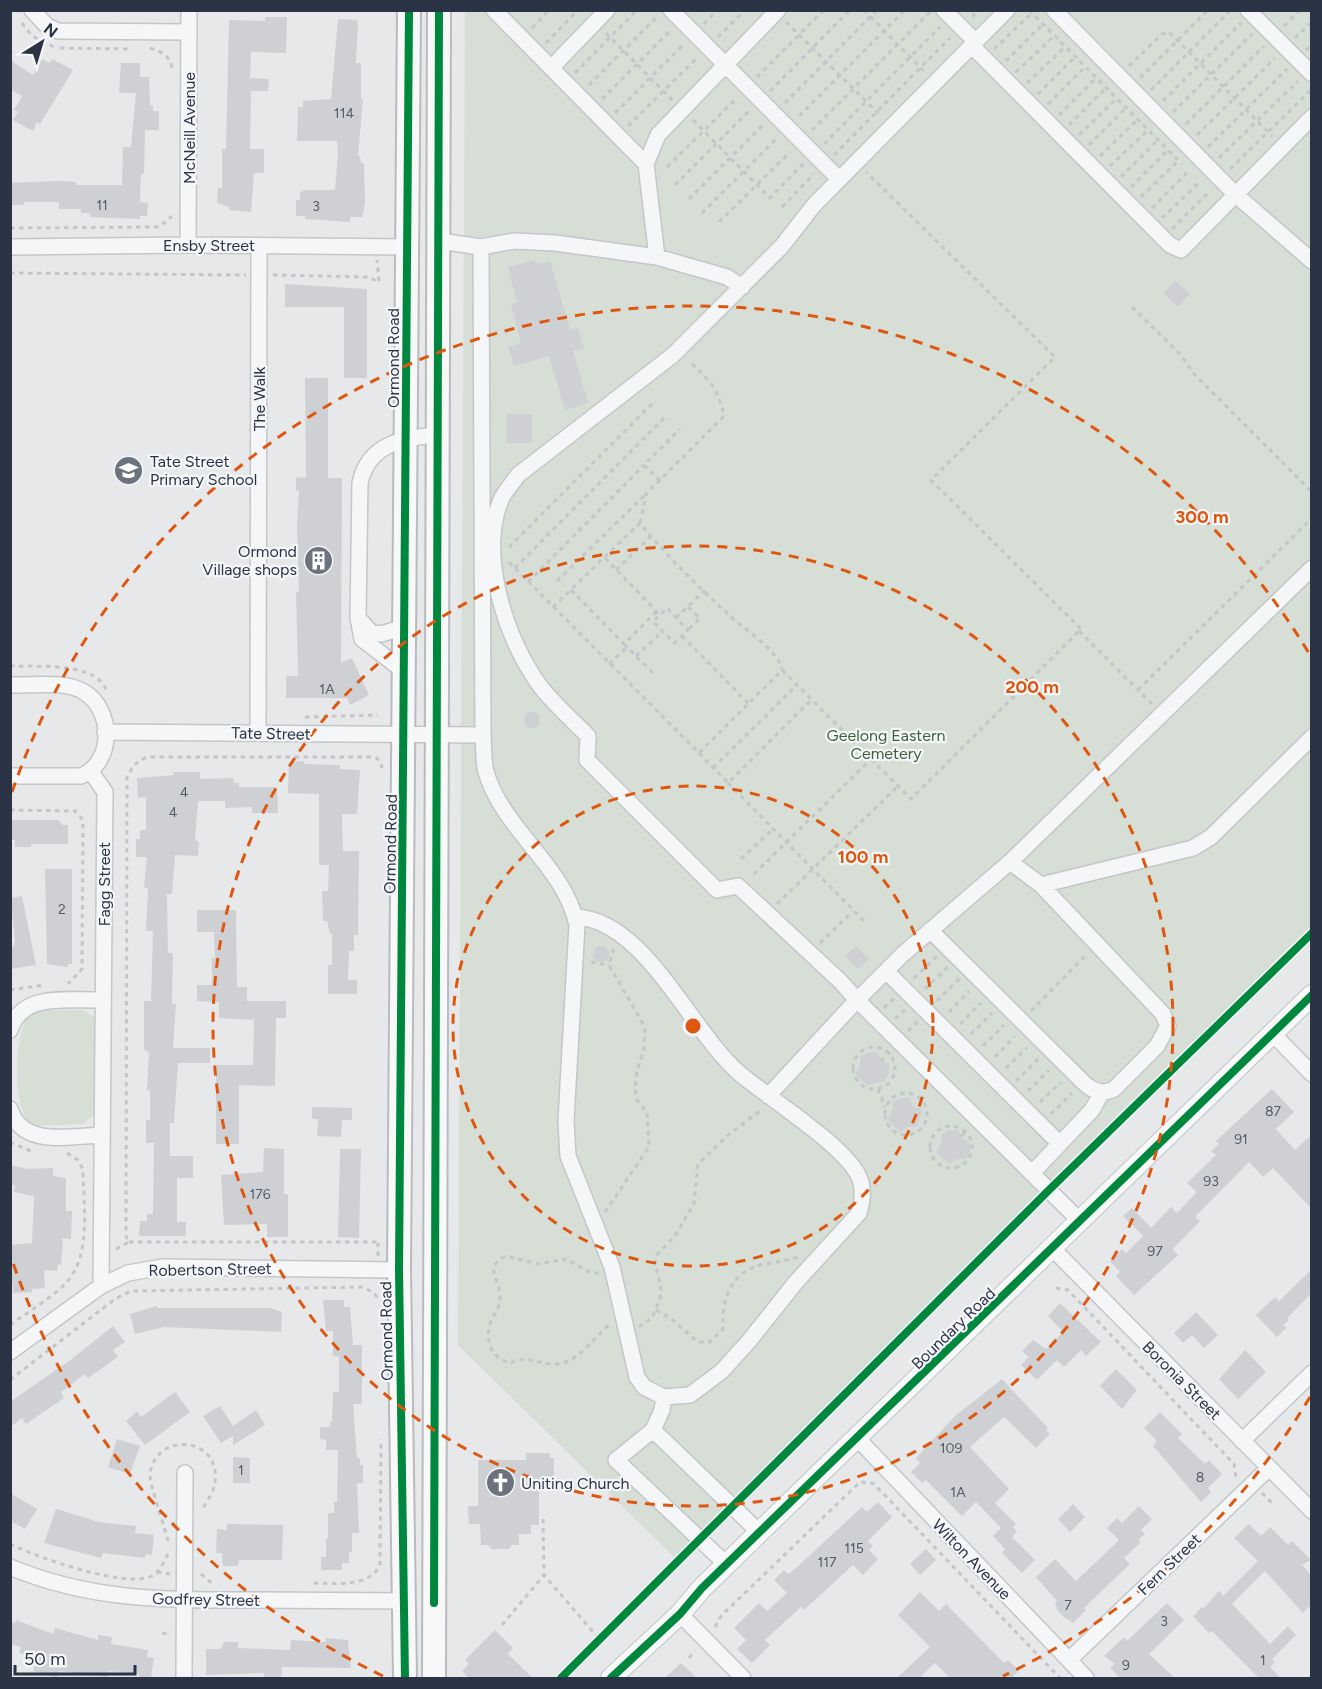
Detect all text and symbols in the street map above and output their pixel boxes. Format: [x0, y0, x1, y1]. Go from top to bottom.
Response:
north arrow [12, 12, 72, 72]
text: N [40, 19, 61, 42]
street label: McNeill Avenue [180, 72, 199, 184]
house number: 114 [334, 105, 354, 122]
house number: 11 [96, 197, 108, 214]
house number: 3 [312, 198, 320, 215]
street label: Ensby Street [163, 236, 255, 255]
street label: Ormond Road [384, 308, 403, 408]
street label: The Walk [250, 366, 269, 431]
place label: Tate Street Primary School [150, 452, 257, 489]
school or university icon: Tate Street Primary School [113, 454, 145, 486]
text: 300 m [1175, 506, 1229, 528]
place label: Ormond Village shops [202, 542, 297, 579]
building icon: Ormond Village shops [302, 544, 334, 576]
text: 200 m [1005, 676, 1059, 698]
house number: 1A [319, 681, 335, 698]
street label: Tate Street [231, 723, 311, 744]
park label: Geelong Eastern Cemetery [827, 726, 946, 763]
house number: 4 [180, 784, 189, 801]
street label: Ormond Road [380, 794, 401, 894]
house number: 4 [169, 804, 178, 821]
street label: Fagg Street [95, 842, 114, 926]
text: 100 m [838, 846, 888, 868]
house number: 2 [58, 901, 66, 918]
centre of rings [683, 1016, 703, 1036]
house number: 87 [1265, 1103, 1282, 1120]
house number: 91 [1234, 1131, 1248, 1148]
house number: 93 [1203, 1173, 1219, 1190]
house number: 176 [249, 1186, 271, 1203]
house number: 97 [1147, 1243, 1163, 1260]
street label: Robertson Street [148, 1259, 272, 1280]
street label: Ormond Road [376, 1281, 397, 1381]
street label: Boundary Road [908, 1284, 999, 1373]
street label: Boronia Street [1138, 1337, 1225, 1424]
house number: 109 [940, 1440, 962, 1457]
house number: 1 [238, 1462, 244, 1479]
church icon: Uniting Church [484, 1467, 516, 1499]
house number: 8 [1196, 1469, 1204, 1486]
place label: Uniting Church [521, 1474, 629, 1493]
house number: 1A [950, 1484, 966, 1501]
street label: Wilton Avenue [928, 1515, 1015, 1604]
street label: Fern Street [1134, 1530, 1205, 1599]
house number: 115 [844, 1540, 864, 1557]
house number: 117 [817, 1554, 837, 1571]
street label: Godfrey Street [152, 1589, 260, 1610]
house number: 7 [1064, 1597, 1072, 1614]
house number: 3 [1160, 1613, 1168, 1630]
scale bar [15, 1638, 135, 1676]
text: 50 m [24, 1648, 66, 1670]
house number: 1 [1260, 1652, 1266, 1669]
house number: 9 [1122, 1657, 1130, 1674]

